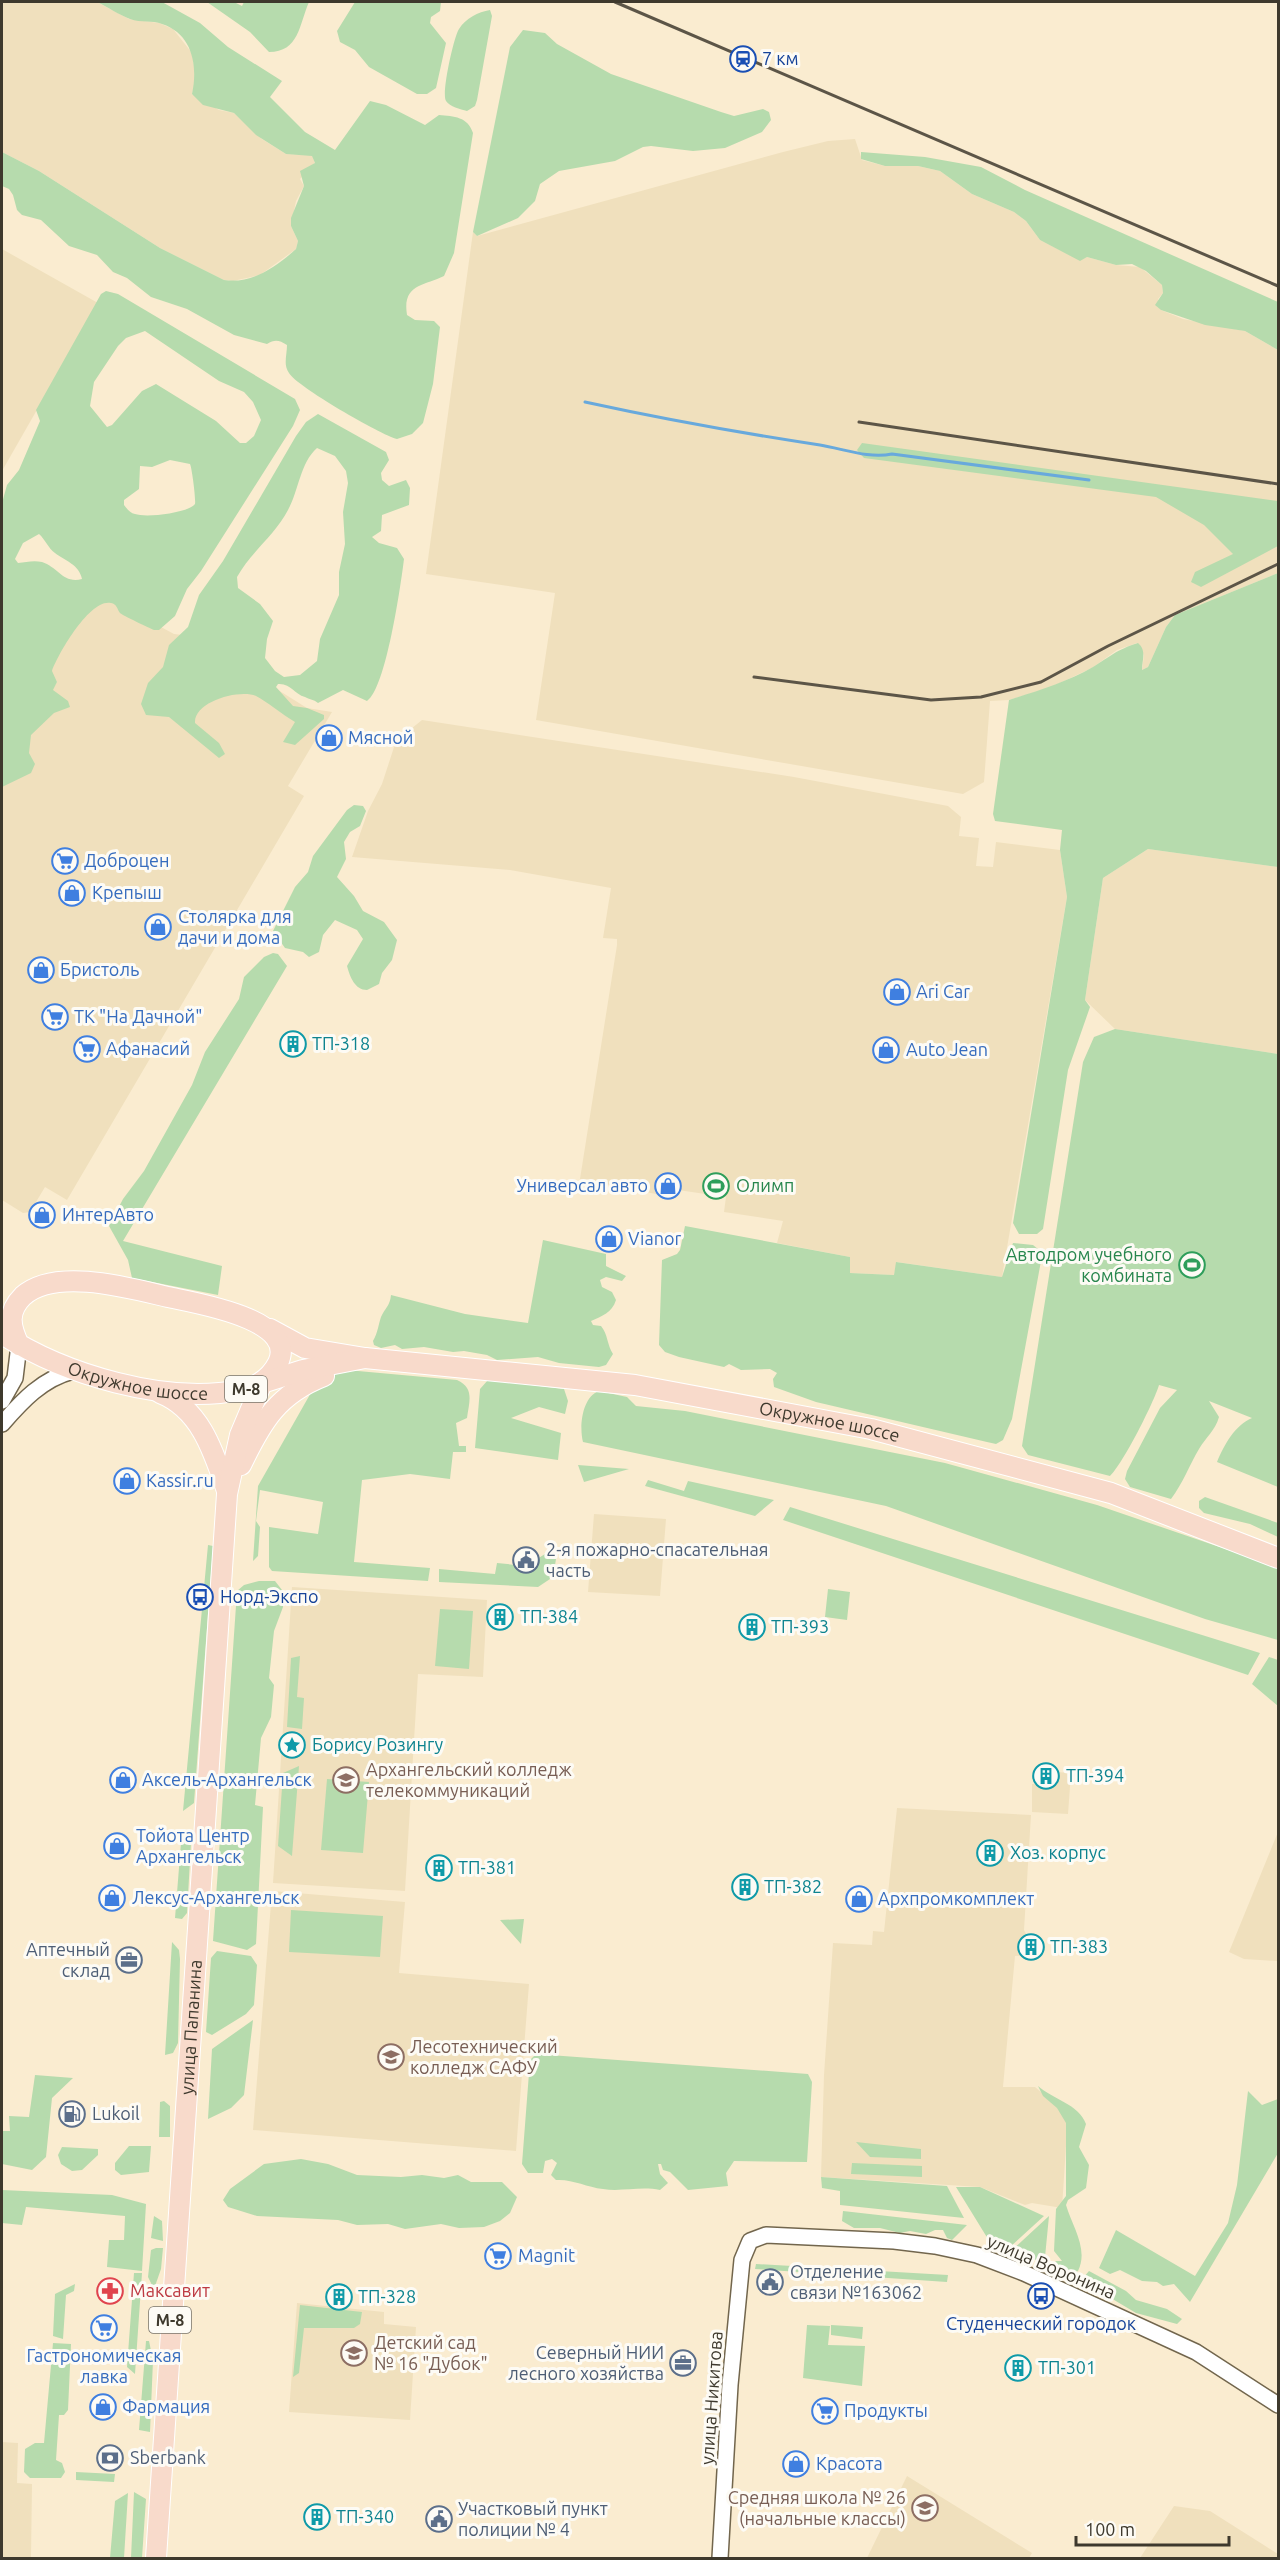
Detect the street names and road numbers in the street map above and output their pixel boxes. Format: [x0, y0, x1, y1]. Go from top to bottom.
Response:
street label: Окружное шоссе [65, 1357, 208, 1403]
road number: М-8 [225, 1376, 267, 1402]
street label: Окружное шоссе [758, 1397, 902, 1445]
street label: улица Папанина [176, 1959, 205, 2095]
street label: улица Воронина [984, 2230, 1119, 2302]
road number: М-8 [149, 2307, 191, 2333]
street label: улица Никитова [696, 2330, 726, 2466]

